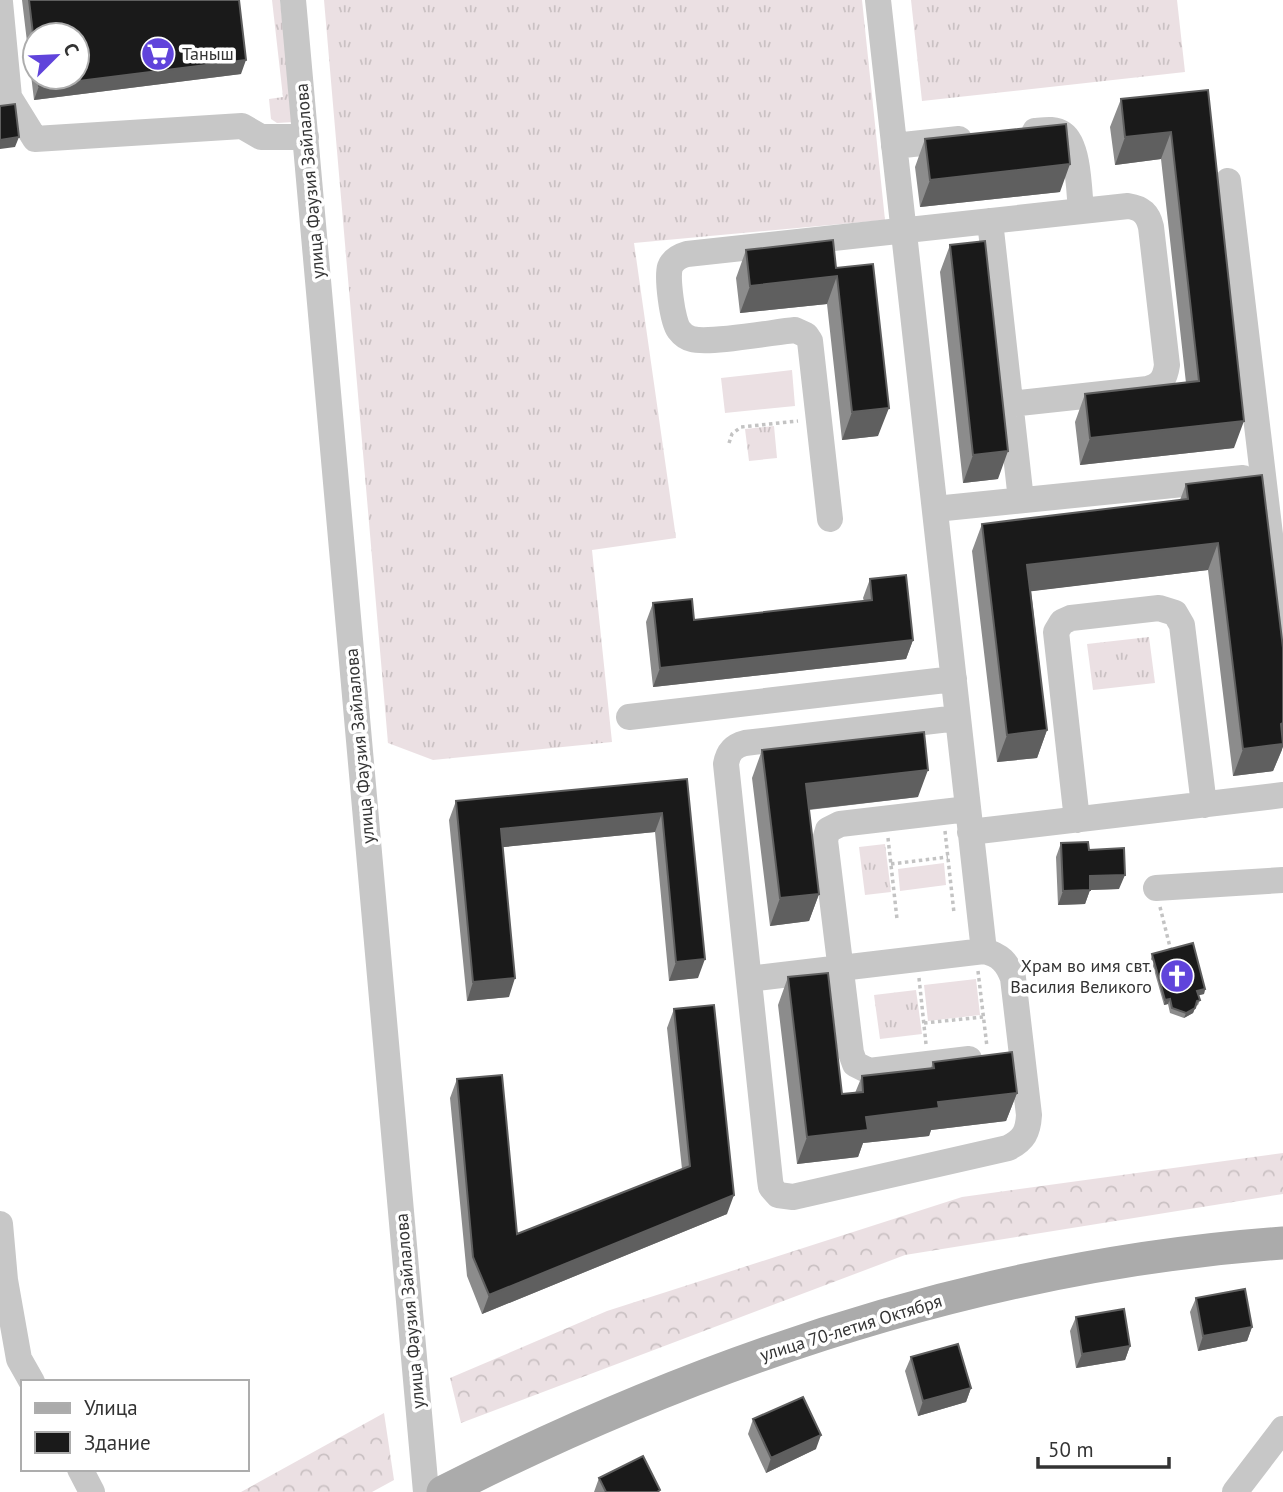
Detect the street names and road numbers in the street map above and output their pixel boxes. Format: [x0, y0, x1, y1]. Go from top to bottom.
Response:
street label: улица Фаузия Зайлалова [289, 82, 330, 280]
street label: улица Фаузия Зайлалова [339, 647, 380, 845]
street label: улица Фаузия Зайлалова [389, 1212, 430, 1410]
street label: улица 70-летия Октября [757, 1289, 945, 1366]

